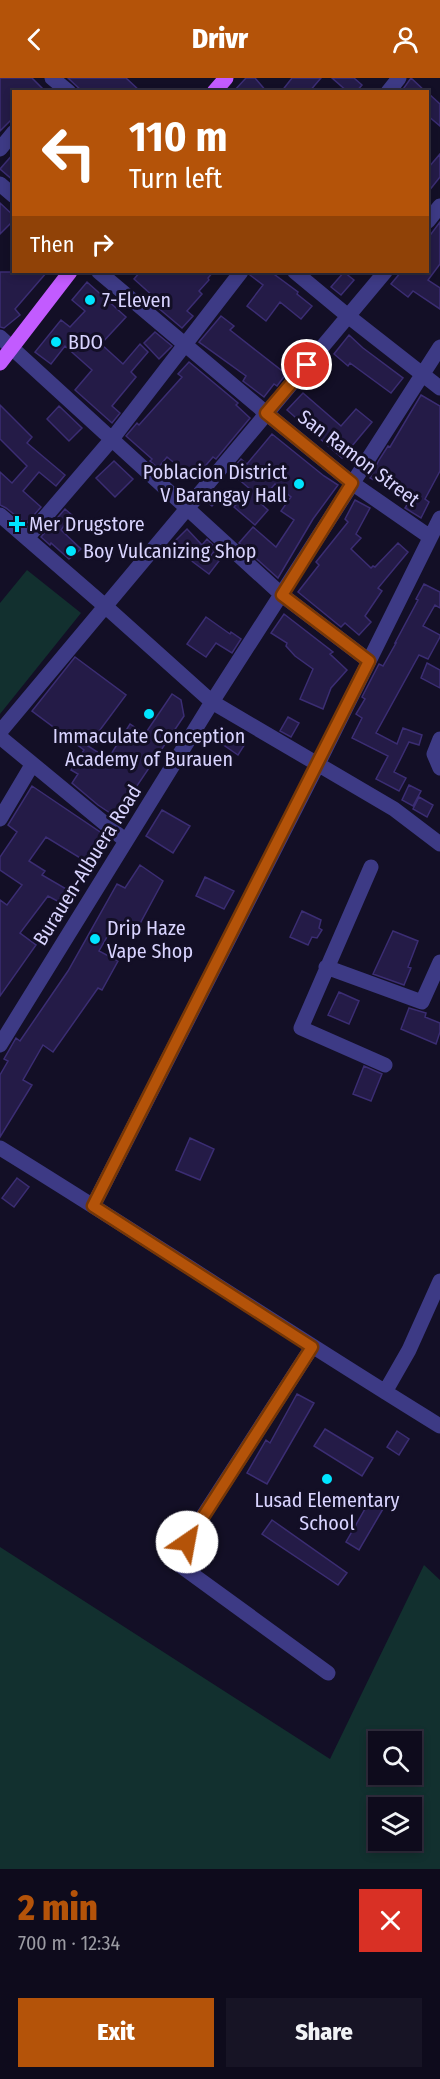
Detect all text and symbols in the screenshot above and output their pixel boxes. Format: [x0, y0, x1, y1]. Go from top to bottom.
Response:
icon: back [18, 23, 51, 56]
text: Drivr [192, 23, 248, 55]
icon: person [389, 23, 422, 56]
text: 110 m [129, 112, 228, 162]
icon: left [30, 114, 108, 192]
text: Turn left [129, 163, 222, 195]
icon: right [86, 228, 119, 261]
text: Then [30, 231, 74, 258]
place label: 7-Eleven [102, 288, 171, 312]
marker: 7-Eleven [83, 293, 97, 307]
place label: BDO [68, 330, 103, 354]
marker: BDO [49, 335, 63, 349]
pin [281, 339, 332, 390]
icon: arrive [290, 348, 323, 381]
street label: San Ramon Street [294, 405, 425, 512]
place label: Poblacion District V Barangay Hall [143, 460, 287, 507]
marker: Poblacion District V Barangay Hall [292, 477, 306, 491]
place label: Mer Drugstore [29, 512, 145, 536]
marker: Mer Drugstore [10, 517, 24, 531]
place label: Boy Vulcanizing Shop [83, 539, 256, 563]
marker: Boy Vulcanizing Shop [64, 544, 78, 558]
marker: Immaculate Conception Academy of Burauen [142, 707, 156, 721]
place label: Immaculate Conception Academy of Burauen [53, 724, 245, 771]
street label: Burauen-Albuera Road [28, 780, 146, 950]
place label: Drip Haze Vape Shop [107, 916, 193, 963]
marker: Drip Haze Vape Shop [88, 932, 102, 946]
marker: Lusad Elementary School [320, 1472, 334, 1486]
place label: Lusad Elementary School [255, 1488, 399, 1535]
position arrow [155, 1510, 219, 1574]
map controls [368, 1731, 422, 1851]
button: search [368, 1731, 422, 1785]
button: layers [368, 1797, 422, 1851]
text: 2 min [18, 1886, 98, 1930]
button: close [359, 1889, 422, 1952]
text: 700 m · 12:34 [18, 1931, 120, 1955]
button: Exit [18, 1998, 214, 2067]
button: Share [226, 1998, 422, 2067]

